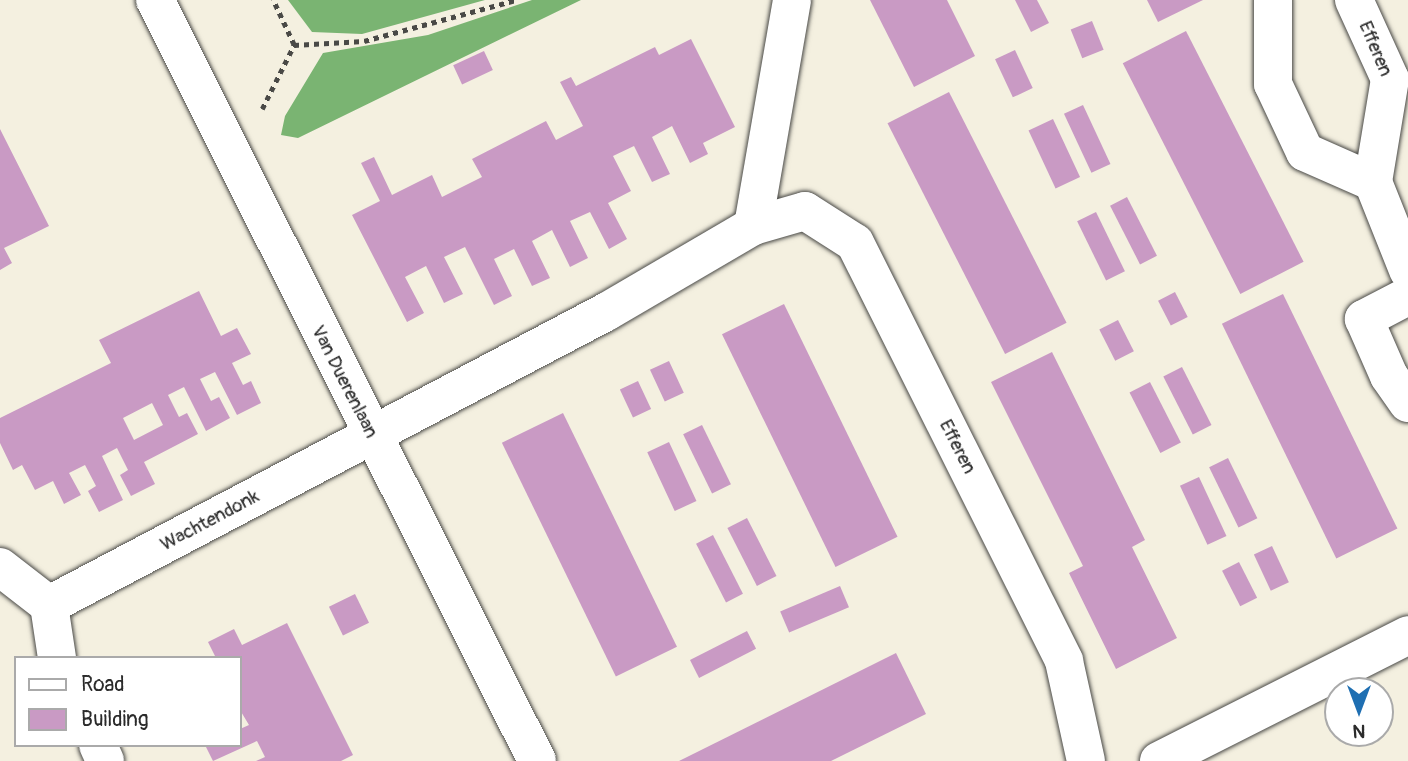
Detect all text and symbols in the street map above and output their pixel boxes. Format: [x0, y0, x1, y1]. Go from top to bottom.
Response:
street label: Efferen [1353, 18, 1397, 80]
street label: Van Duerenlaan [306, 322, 382, 442]
street label: Efferen [934, 416, 980, 478]
street label: Wachtendonk [157, 485, 263, 557]
legend [14, 656, 242, 747]
text: Road [81, 671, 125, 698]
north arrow [1324, 677, 1394, 747]
text: Building [81, 706, 148, 733]
text: N [1353, 719, 1365, 743]

